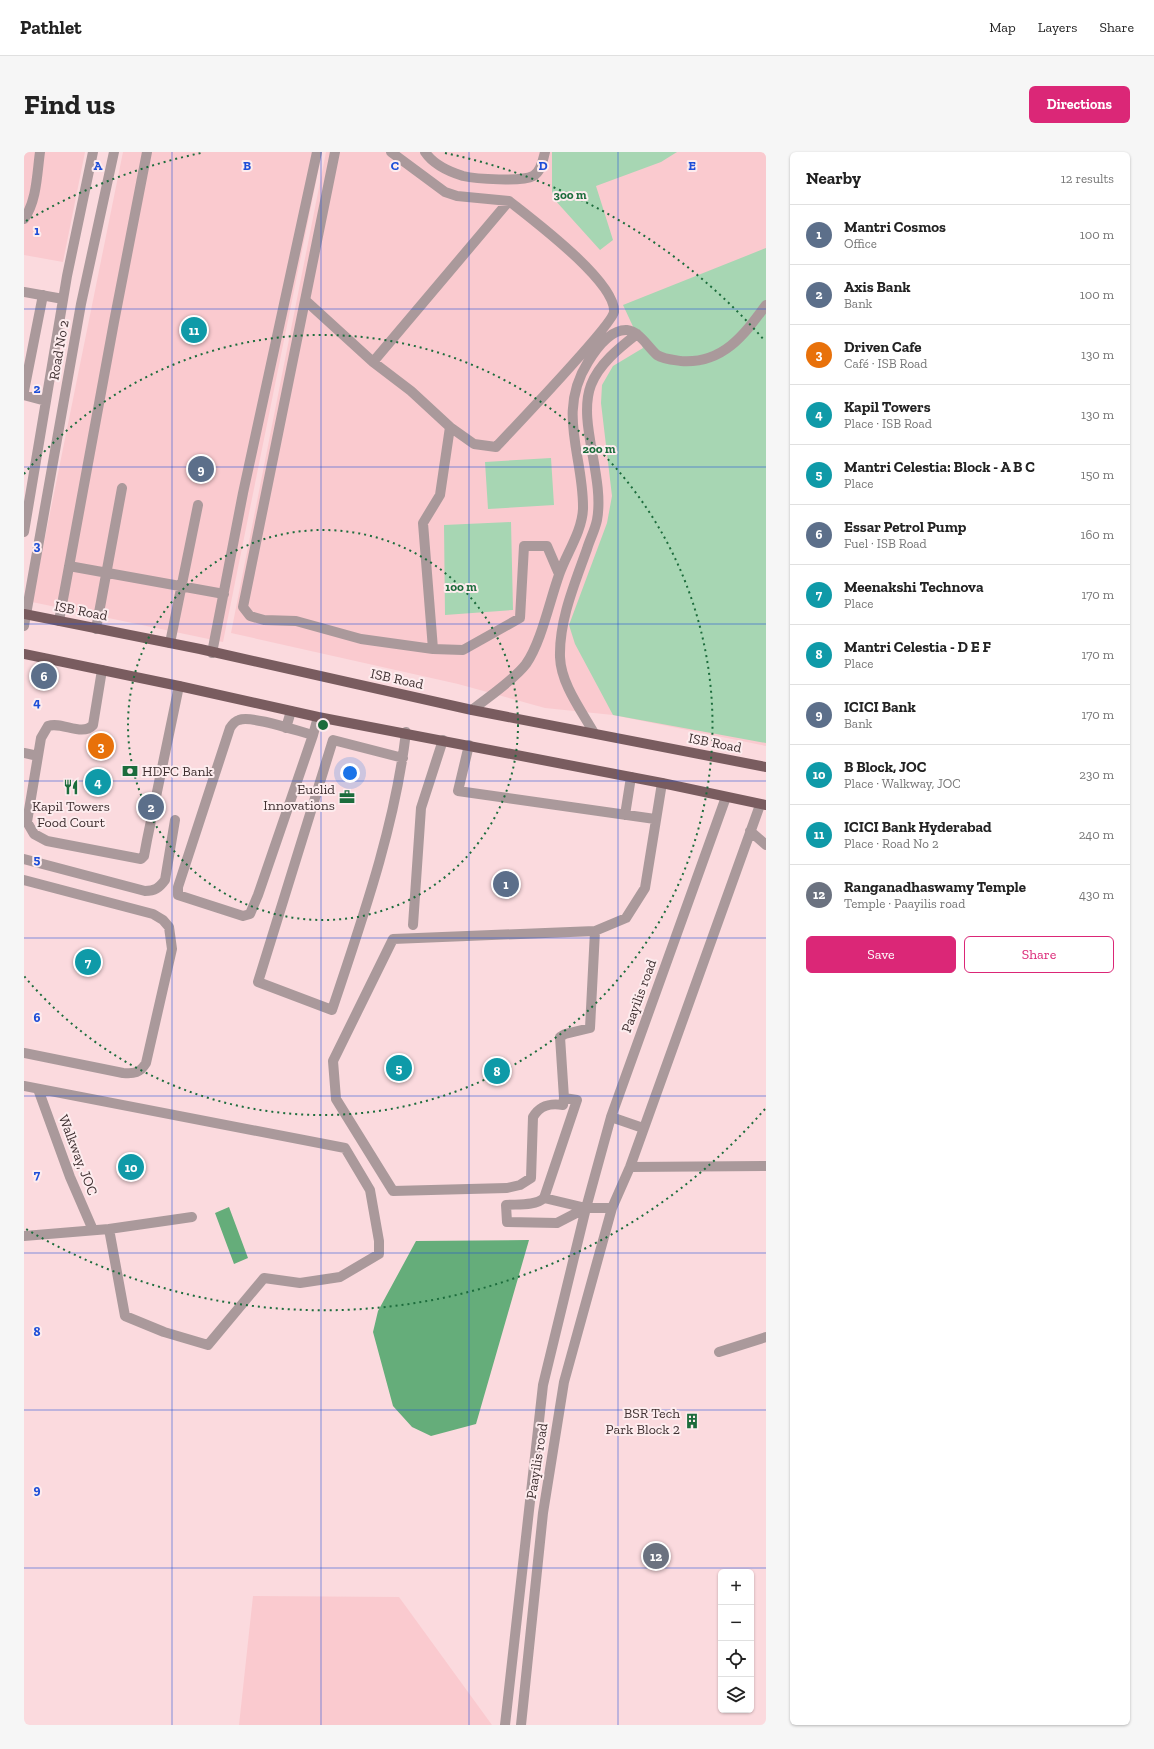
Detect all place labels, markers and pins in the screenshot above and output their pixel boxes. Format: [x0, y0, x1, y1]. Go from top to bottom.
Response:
pin: 11 [181, 315, 207, 345]
pin: 9 [188, 454, 214, 484]
pin: 6 [31, 661, 57, 691]
centre of rings [316, 718, 330, 732]
pin: 3 [88, 731, 114, 761]
bank icon: HDFC Bank [121, 762, 139, 780]
place label: HDFC Bank [142, 763, 214, 780]
pin: 4 [85, 767, 111, 797]
restaurant icon: Kapil Towers Food Court [62, 778, 80, 796]
place label: Euclid Innovations [263, 781, 335, 814]
office icon: Euclid Innovations [338, 788, 356, 806]
pin: 2 [138, 792, 164, 822]
place label: Kapil Towers Food Court [32, 798, 110, 831]
pin: 1 [493, 869, 519, 899]
pin: 7 [75, 947, 101, 977]
pin: 5 [386, 1053, 412, 1083]
pin: 8 [484, 1056, 510, 1086]
pin: 10 [118, 1152, 144, 1182]
place label: BSR Tech Park Block 2 [606, 1405, 680, 1438]
building icon: BSR Tech Park Block 2 [683, 1412, 701, 1430]
pin: 12 [643, 1541, 669, 1571]

